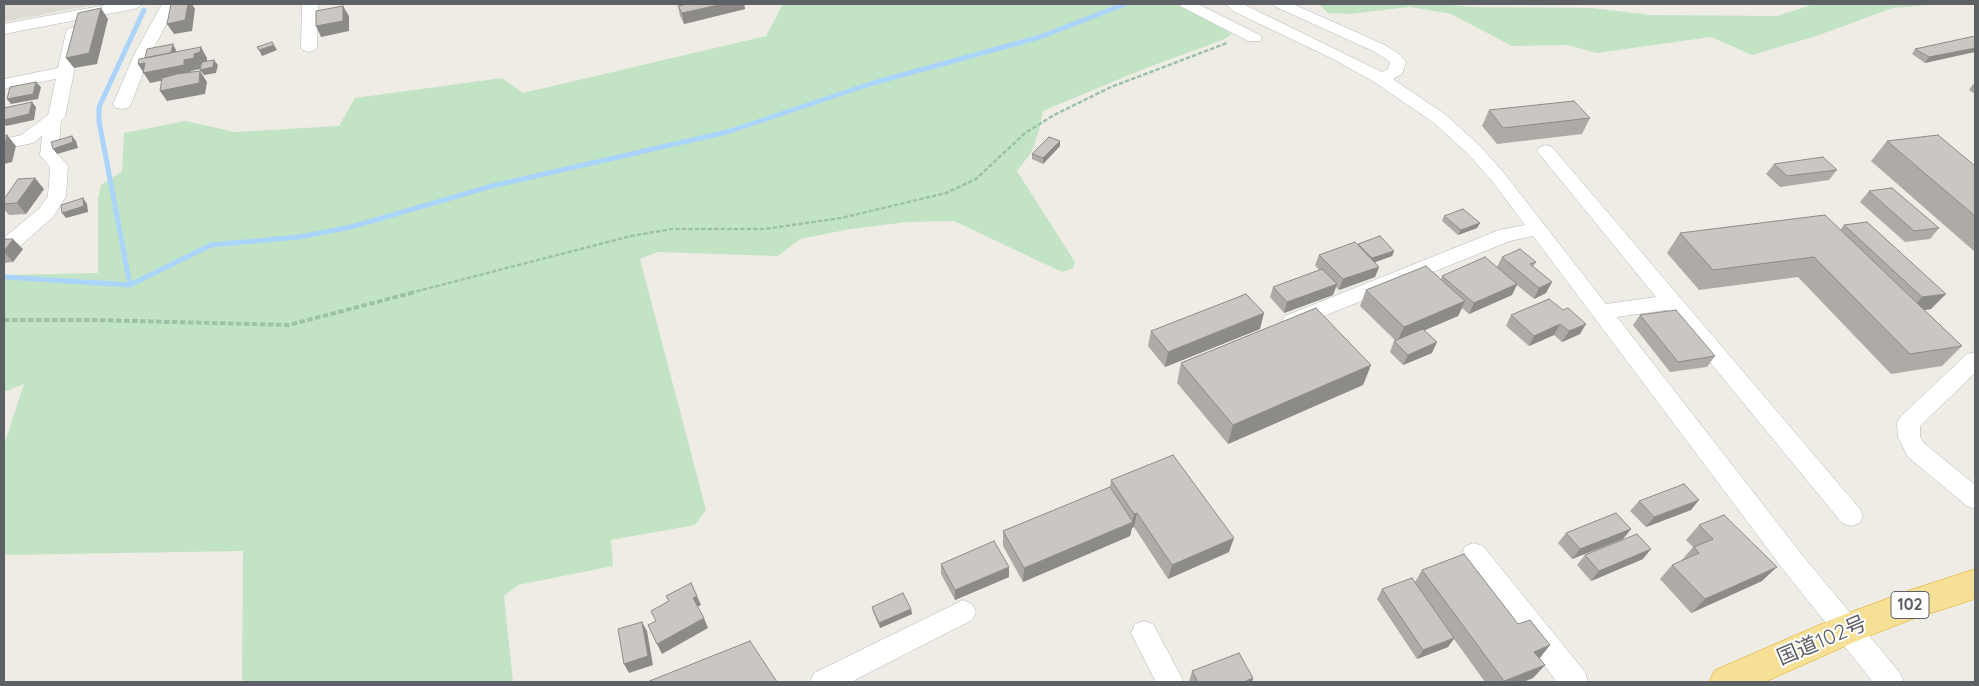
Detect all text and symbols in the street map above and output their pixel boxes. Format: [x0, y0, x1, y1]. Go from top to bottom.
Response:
road number: 102 [1891, 592, 1929, 618]
street label: 国道102号 [1773, 611, 1871, 671]

